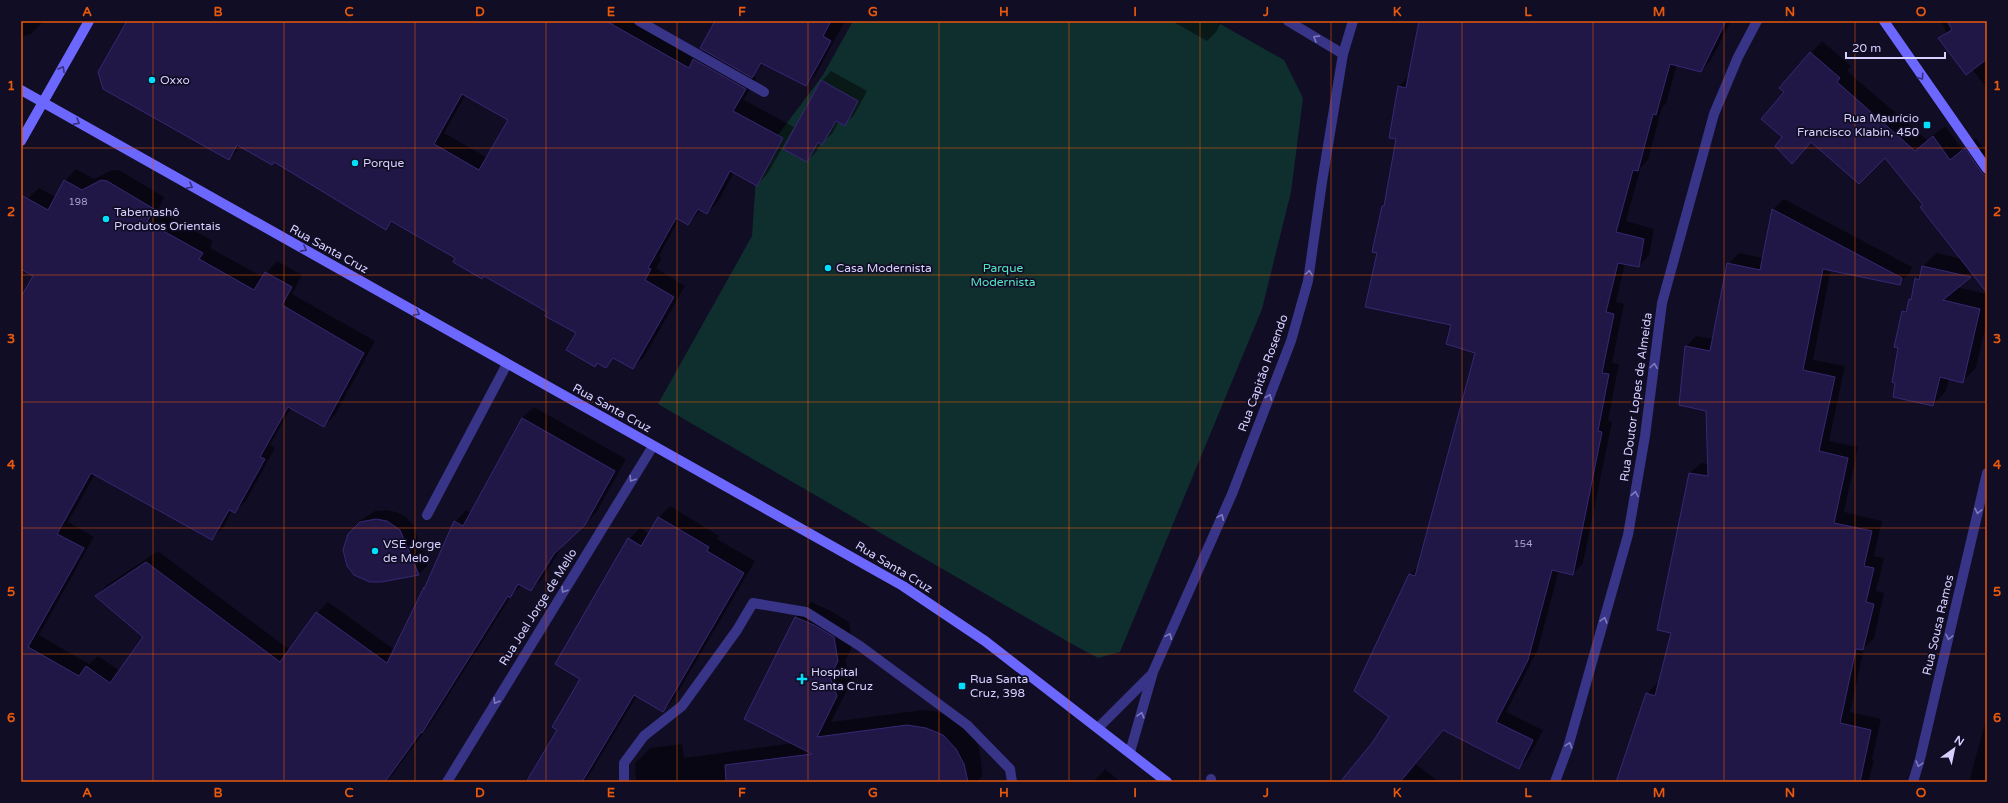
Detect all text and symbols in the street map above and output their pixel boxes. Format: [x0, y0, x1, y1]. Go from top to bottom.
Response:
text: A [82, 4, 92, 20]
text: B [213, 4, 223, 20]
text: C [344, 4, 354, 20]
text: D [475, 4, 485, 20]
text: E [607, 4, 615, 20]
text: F [738, 4, 746, 20]
text: G [868, 4, 878, 20]
text: H [999, 4, 1009, 20]
text: I [1133, 4, 1137, 20]
text: J [1262, 4, 1269, 20]
text: K [1393, 4, 1402, 20]
text: L [1524, 4, 1532, 20]
text: M [1653, 4, 1665, 20]
text: N [1785, 4, 1795, 20]
text: O [1916, 4, 1927, 20]
scale bar [1846, 34, 1945, 60]
one-way arrow [1313, 35, 1320, 42]
text: 20 m [1852, 41, 1881, 55]
one-way arrow [58, 66, 65, 73]
one-way arrow [1917, 72, 1924, 79]
place label: Oxxo [160, 73, 190, 87]
marker: Oxxo [147, 75, 157, 85]
text: 1 [7, 78, 15, 94]
text: 1 [1993, 78, 2001, 94]
place label: Rua Maurício Francisco Klabin, 450 [1797, 111, 1919, 139]
one-way arrow [73, 118, 80, 125]
marker: Rua Maurício Francisco Klabin, 450 [1922, 120, 1932, 130]
place label: Porque [363, 156, 404, 170]
marker: Porque [350, 158, 360, 168]
one-way arrow [186, 181, 194, 188]
house number: 198 [69, 196, 87, 208]
text: 2 [7, 204, 15, 220]
text: 2 [1993, 204, 2001, 220]
place label: Tabemashô Produtos Orientais [114, 205, 221, 233]
marker: Tabemashô Produtos Orientais [101, 214, 111, 224]
street label: Rua Santa Cruz [287, 222, 371, 276]
one-way arrow [300, 245, 307, 252]
place label: Casa Modernista [836, 261, 932, 275]
park label: Parque Modernista [970, 261, 1036, 289]
marker: Casa Modernista [823, 263, 833, 273]
one-way arrow [1304, 270, 1313, 276]
one-way arrow [413, 309, 420, 316]
street label: Rua Capitão Rosendo [1235, 312, 1291, 434]
street label: Rua Doutor Lopes de Almeida [1617, 312, 1655, 482]
text: 3 [7, 331, 15, 347]
text: 3 [1993, 331, 2001, 347]
one-way arrow [1649, 363, 1658, 369]
street label: Rua Santa Cruz [570, 381, 654, 435]
one-way arrow [1265, 393, 1273, 400]
text: 4 [7, 457, 16, 473]
text: 4 [1993, 457, 2002, 473]
one-way arrow [630, 475, 637, 482]
one-way arrow [1630, 491, 1639, 497]
one-way arrow [1975, 507, 1983, 514]
one-way arrow [1217, 514, 1225, 521]
place label: VSE Jorge de Melo [383, 537, 441, 565]
street label: Rua Santa Cruz [853, 538, 935, 596]
house number: 154 [1514, 538, 1532, 550]
marker: VSE Jorge de Melo [370, 546, 380, 556]
street label: Rua Joel Jorge de Mello [496, 546, 580, 668]
street label: Rua Sousa Ramos [1920, 573, 1956, 677]
text: 5 [7, 584, 15, 600]
text: 5 [1993, 584, 2001, 600]
one-way arrow [561, 586, 569, 593]
one-way arrow [1599, 617, 1608, 624]
one-way arrow [1164, 633, 1172, 641]
one-way arrow [1945, 634, 1953, 640]
place label: Hospital Santa Cruz [811, 665, 873, 693]
place label: Rua Santa Cruz, 398 [970, 672, 1028, 700]
marker: Hospital Santa Cruz [796, 673, 808, 685]
marker: Rua Santa Cruz, 398 [957, 681, 967, 691]
one-way arrow [494, 697, 501, 704]
text: 6 [7, 710, 15, 726]
text: 6 [1993, 710, 2001, 726]
one-way arrow [1136, 712, 1145, 719]
north arrow [1934, 729, 1974, 769]
text: N [1952, 733, 1966, 749]
one-way arrow [1564, 742, 1572, 749]
one-way arrow [1915, 760, 1923, 767]
text: A [82, 785, 92, 801]
text: B [213, 785, 223, 801]
text: C [344, 785, 354, 801]
text: D [475, 785, 485, 801]
text: E [607, 785, 615, 801]
text: F [738, 785, 746, 801]
text: G [868, 785, 878, 801]
text: H [999, 785, 1009, 801]
text: I [1133, 785, 1137, 801]
text: J [1262, 785, 1269, 801]
text: K [1393, 785, 1402, 801]
text: L [1524, 785, 1532, 801]
text: M [1653, 785, 1665, 801]
text: N [1785, 785, 1795, 801]
text: O [1916, 785, 1927, 801]

